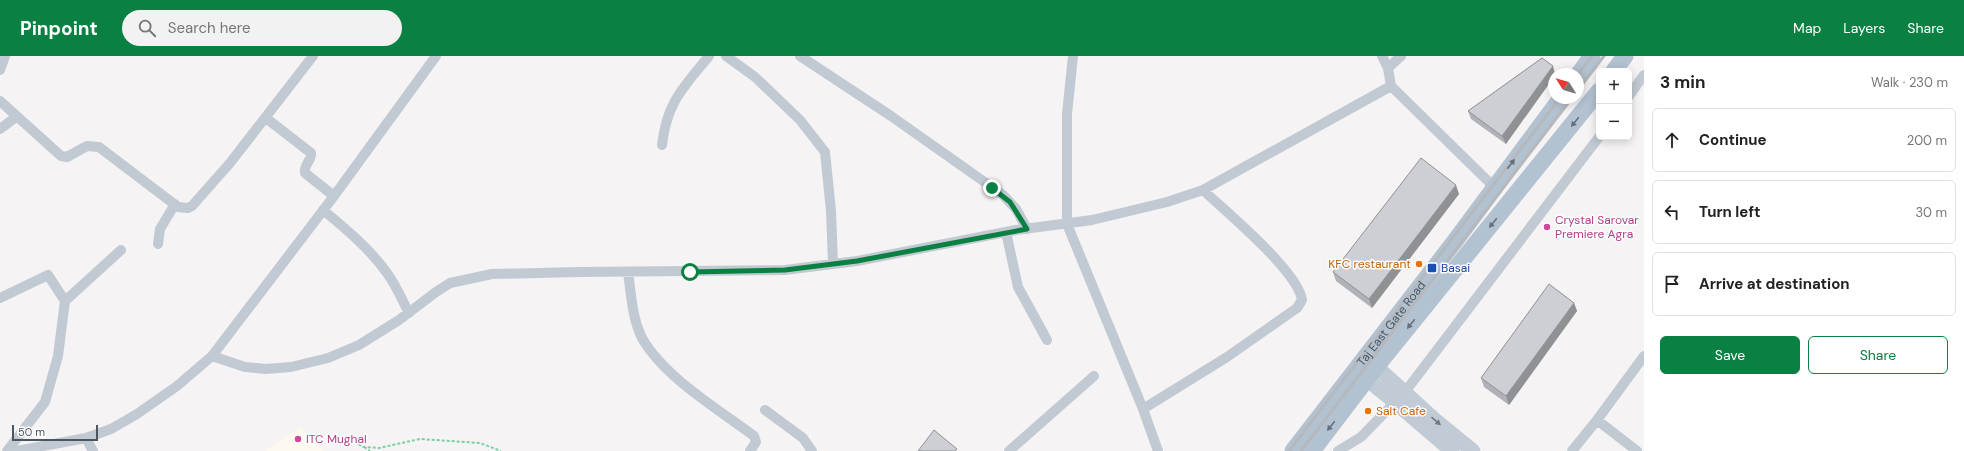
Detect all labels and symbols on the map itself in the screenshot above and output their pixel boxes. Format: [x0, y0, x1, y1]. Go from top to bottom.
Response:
north arrow [1548, 68, 1584, 104]
one-way arrow [1570, 116, 1579, 127]
one-way arrow [1507, 158, 1515, 169]
route end [983, 179, 1001, 197]
place label: Crystal Sarovar Premiere Agra [1555, 212, 1639, 242]
one-way arrow [1488, 217, 1497, 228]
marker: Crystal Sarovar Premiere Agra [1542, 222, 1552, 232]
place label: KFC restaurant [1328, 256, 1411, 272]
marker: KFC restaurant [1414, 259, 1424, 269]
place label: Basai [1441, 260, 1470, 276]
marker: Basai [1426, 262, 1438, 274]
route start [681, 263, 699, 281]
street label: Taj East Gate Road [1353, 278, 1429, 369]
one-way arrow [1407, 318, 1416, 329]
place label: Salt Cafe [1376, 403, 1426, 419]
marker: Salt Cafe [1363, 406, 1373, 416]
one-way arrow [1431, 416, 1441, 425]
one-way arrow [1327, 421, 1335, 432]
scale bar [12, 423, 98, 442]
place label: ITC Mughal [306, 431, 367, 447]
marker: ITC Mughal [293, 434, 303, 444]

